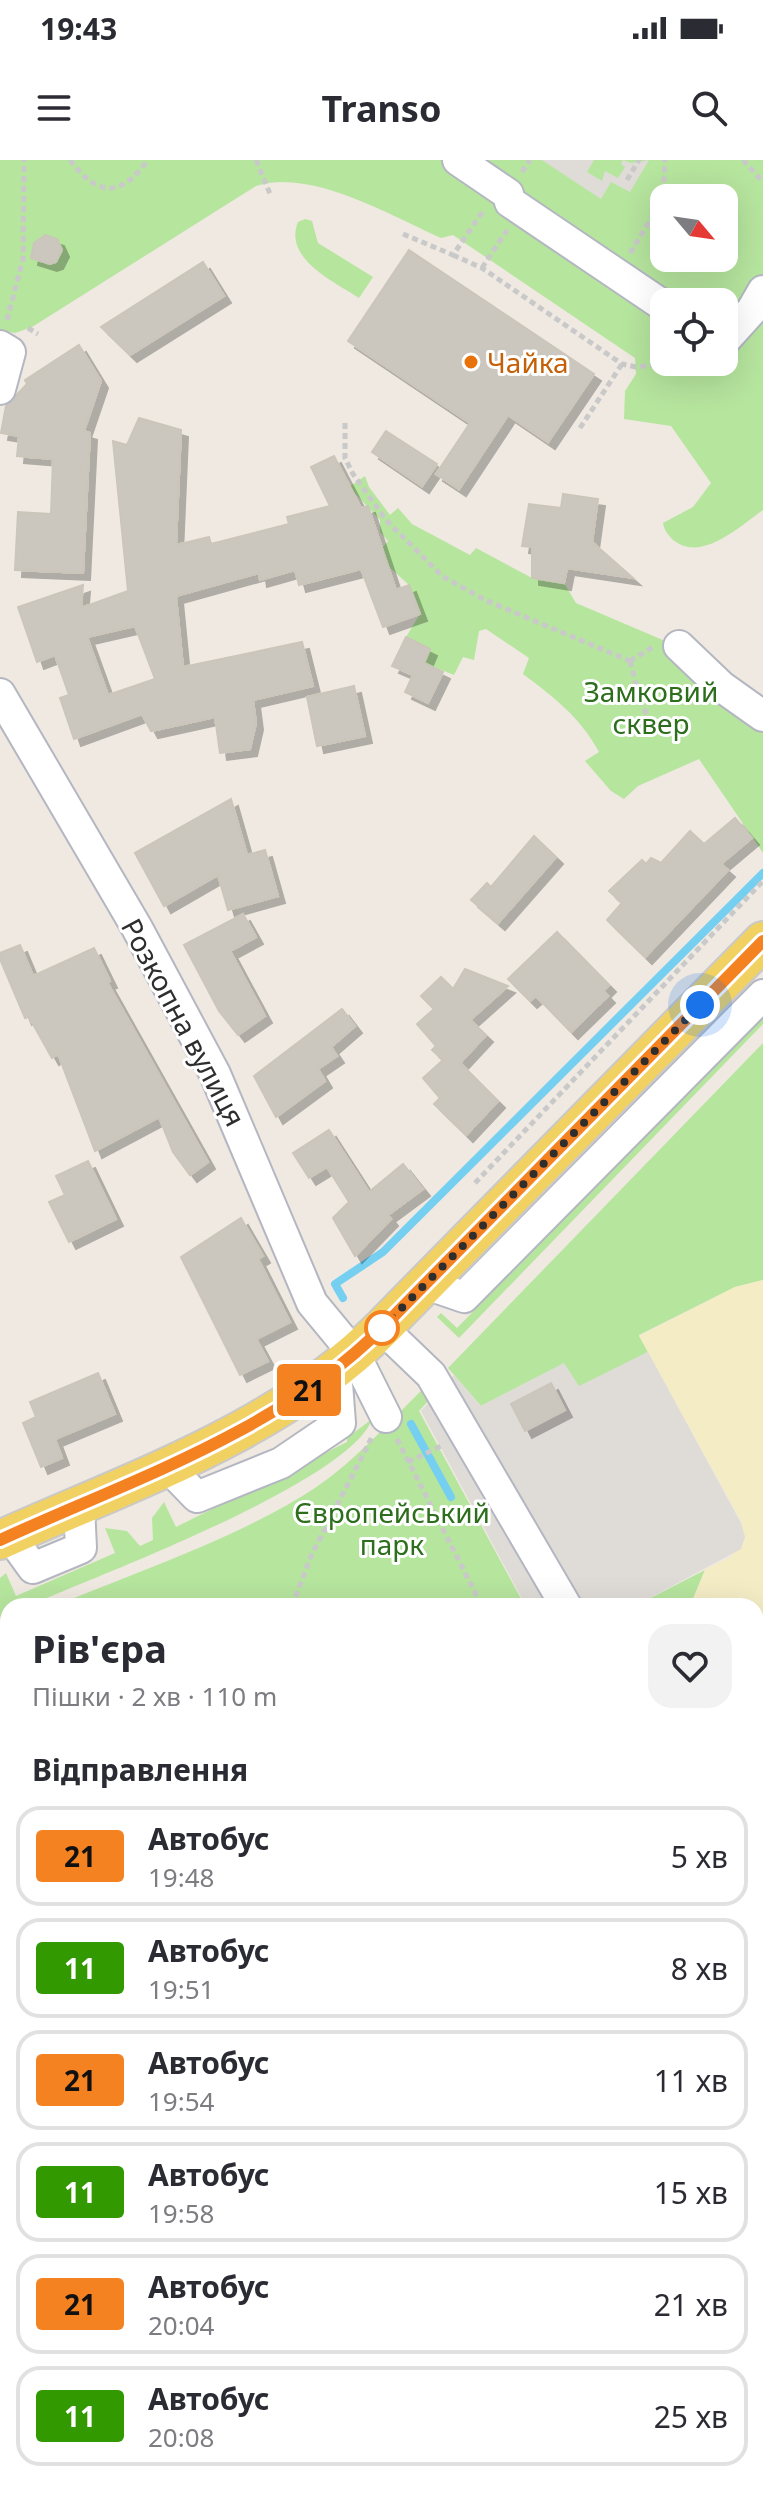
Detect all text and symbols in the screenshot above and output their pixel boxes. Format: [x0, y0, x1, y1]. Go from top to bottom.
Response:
text: 19:43 [40, 8, 117, 49]
text: Transo [322, 84, 441, 133]
icon: menu [32, 86, 76, 130]
icon: search [687, 86, 731, 130]
north arrow [650, 184, 738, 272]
map controls [650, 184, 738, 376]
button: locate [650, 288, 738, 376]
place label: Чайка [487, 343, 569, 381]
marker: Чайка [462, 353, 480, 371]
park label: Замковий сквер [584, 672, 718, 742]
street label: Розкопна вулиця [113, 911, 255, 1133]
your location [680, 985, 720, 1025]
unlabelled marker [365, 1311, 399, 1345]
line badge: 21 [273, 1364, 345, 1416]
text: 21 [293, 1371, 325, 1409]
park label: Європейський парк [294, 1493, 490, 1563]
text: Рів'єра [32, 1622, 167, 1674]
button: heart [648, 1624, 732, 1708]
text: Пішки · 2 хв · 110 m [32, 1678, 277, 1714]
text: Відправлення [32, 1749, 248, 1790]
text: Автобус [148, 1818, 270, 1859]
text: 5 хв [671, 1836, 728, 1877]
text: 21 [64, 1837, 96, 1875]
text: 19:48 [148, 1859, 214, 1895]
text: Автобус [148, 1930, 270, 1971]
text: 8 хв [671, 1948, 728, 1989]
text: 11 [64, 1949, 96, 1987]
text: 19:51 [148, 1971, 214, 2007]
text: Автобус [148, 2042, 270, 2083]
text: 11 хв [654, 2060, 728, 2101]
text: 21 [64, 2061, 96, 2099]
text: 19:54 [148, 2083, 214, 2119]
text: Автобус [148, 2154, 270, 2195]
text: 15 хв [654, 2172, 728, 2213]
text: 11 [64, 2173, 96, 2211]
text: 19:58 [148, 2195, 214, 2231]
text: Автобус [148, 2266, 270, 2307]
text: 21 хв [654, 2284, 728, 2325]
text: 21 [64, 2285, 96, 2323]
text: 20:04 [148, 2307, 214, 2343]
text: Автобус [148, 2378, 270, 2419]
text: 25 хв [654, 2396, 728, 2437]
text: 11 [64, 2397, 96, 2435]
text: 20:08 [148, 2419, 214, 2455]

